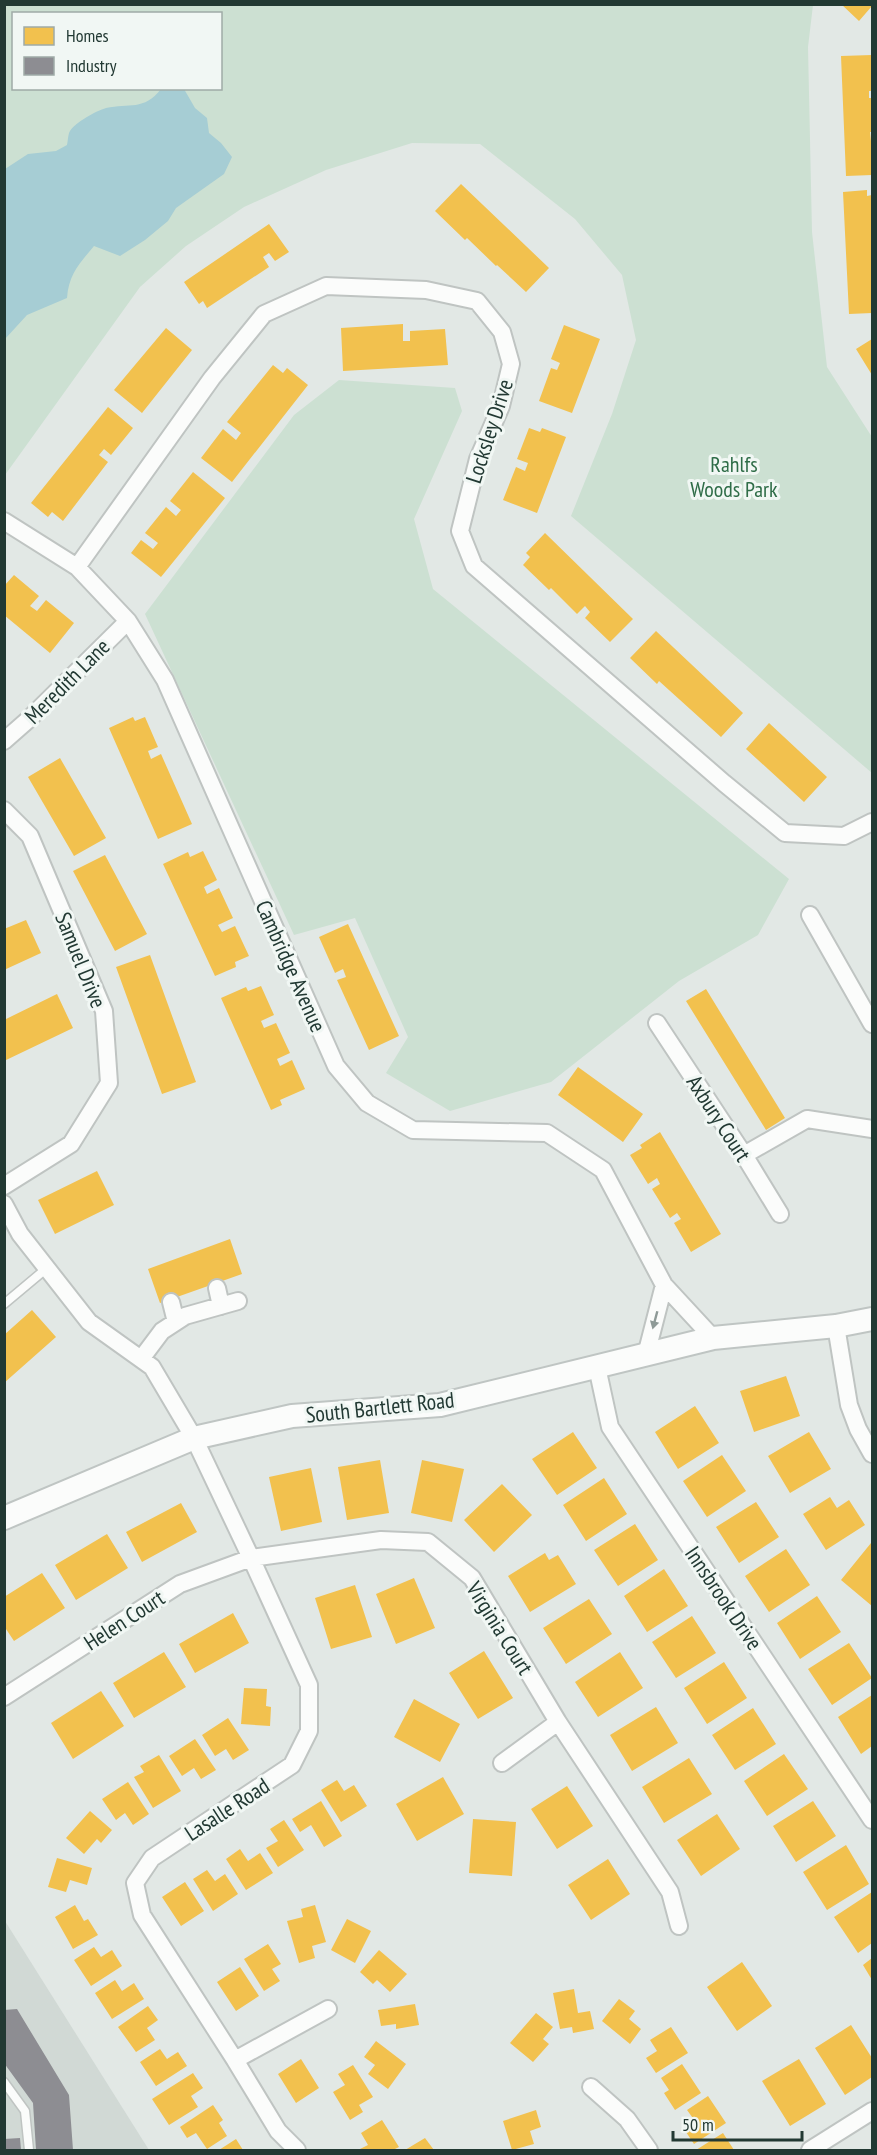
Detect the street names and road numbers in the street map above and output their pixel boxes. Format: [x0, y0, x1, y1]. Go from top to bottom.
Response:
street label: Locksley Drive [459, 376, 519, 486]
street label: Meredith Lane [18, 632, 116, 730]
street label: Cambridge Avenue [250, 896, 332, 1036]
street label: Samuel Drive [49, 908, 113, 1012]
street label: Axbury Court [681, 1070, 757, 1166]
street label: South Bartlett Road [304, 1385, 456, 1429]
street label: Innsbrook Drive [679, 1541, 769, 1655]
street label: Virginia Court [460, 1576, 540, 1680]
street label: Helen Court [78, 1584, 170, 1656]
street label: Lasalle Road [179, 1771, 275, 1847]

